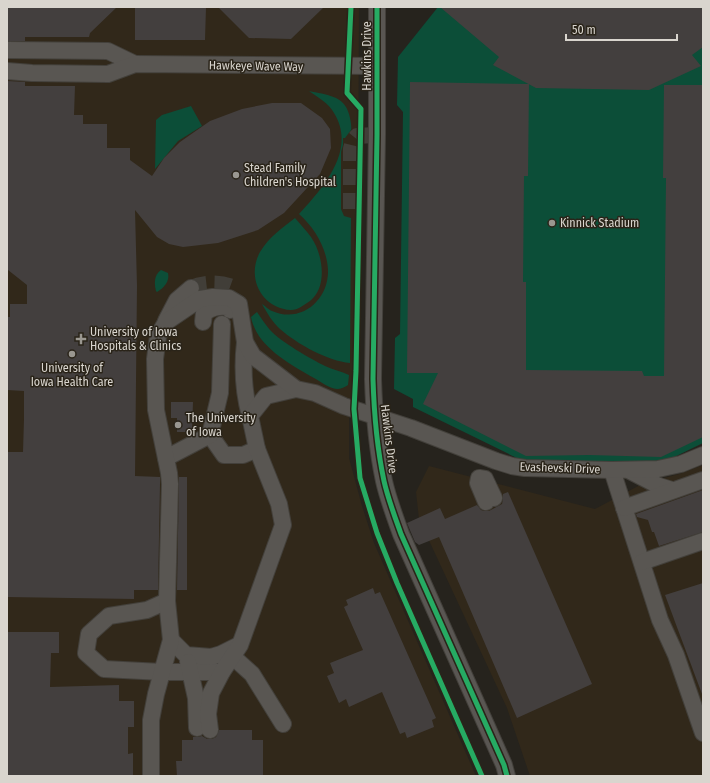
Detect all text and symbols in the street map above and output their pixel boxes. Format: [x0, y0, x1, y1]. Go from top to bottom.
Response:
scale bar [566, 16, 677, 42]
street label: Hawkins Drive [360, 21, 374, 91]
text: 50 m [572, 23, 596, 37]
street label: Hawkeye Wave Way [209, 58, 304, 74]
place label: Stead Family Children's Hospital [244, 161, 336, 189]
marker: Stead Family Children's Hospital [231, 170, 241, 180]
place label: Kinnick Stadium [560, 216, 639, 230]
marker: Kinnick Stadium [547, 218, 557, 228]
place label: University of Iowa Hospitals & Clinics [90, 325, 181, 353]
marker: University of Iowa Hospitals & Clinics [75, 333, 87, 345]
marker: University of Iowa Health Care [67, 349, 77, 359]
place label: University of Iowa Health Care [31, 361, 113, 389]
street label: Hawkins Drive [378, 404, 400, 474]
place label: The University of Iowa [186, 411, 256, 439]
marker: The University of Iowa [173, 420, 183, 430]
street label: Evashevski Drive [519, 460, 601, 476]

